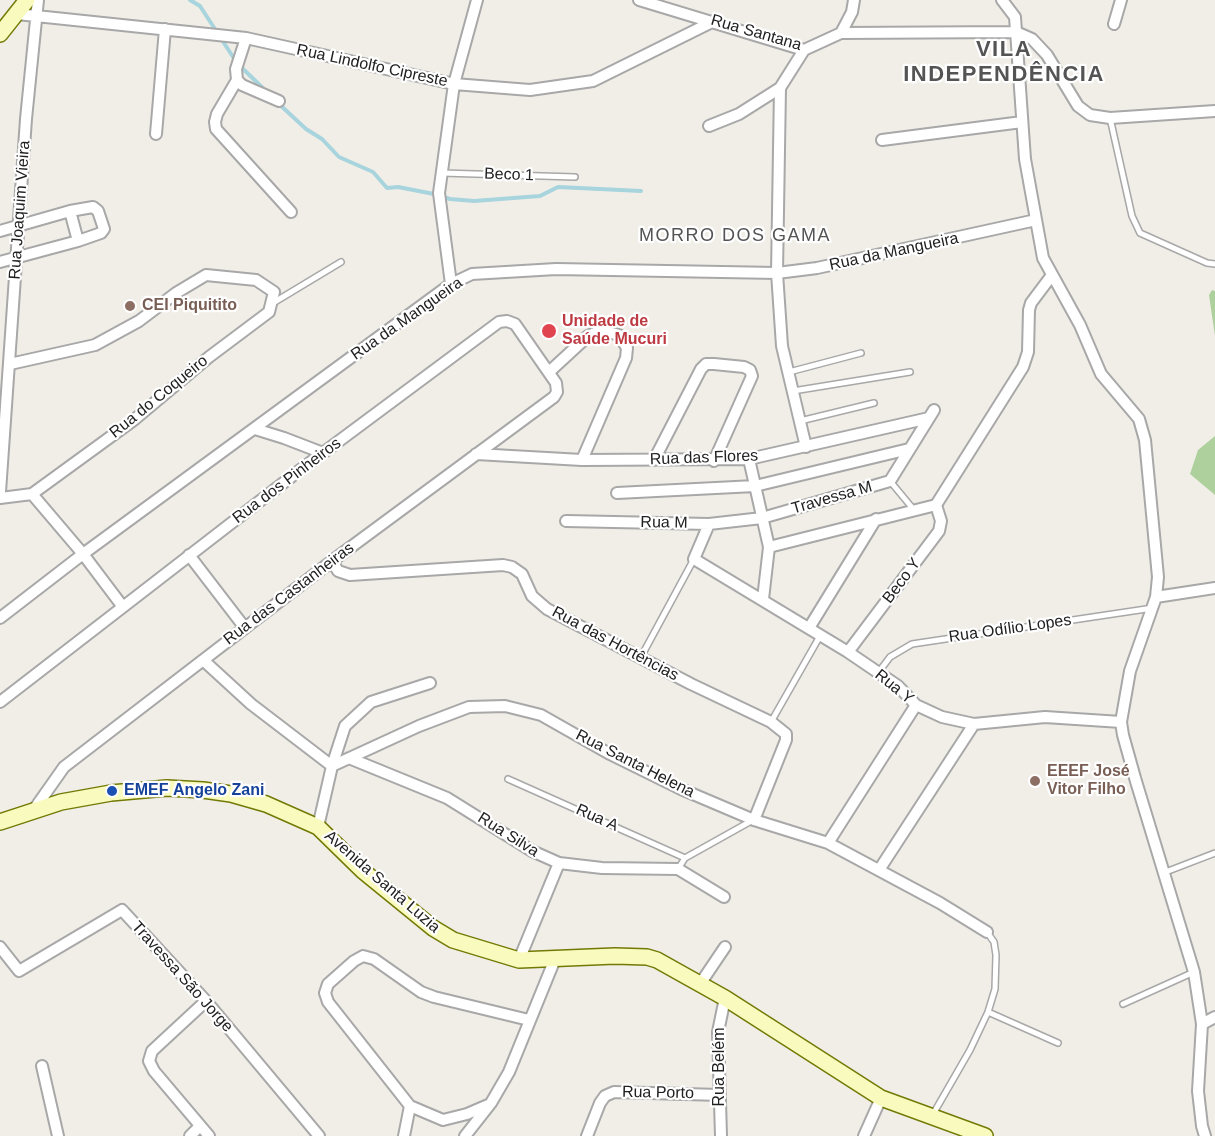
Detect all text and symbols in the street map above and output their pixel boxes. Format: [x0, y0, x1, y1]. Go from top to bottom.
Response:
street label: Rua Santana [708, 11, 804, 55]
district label: VILA INDEPENDÊNCIA [903, 37, 1105, 88]
street label: Rua Lindolfo Cipreste [295, 41, 449, 91]
street label: Rua Joaquim Vieira [6, 140, 34, 280]
street label: Beco 1 [484, 165, 534, 185]
district label: MORRO DOS GAMA [639, 225, 831, 247]
street label: Rua da Mangueira [828, 229, 960, 275]
street label: Rua da Mangueira [348, 273, 466, 365]
place label: CEI Piquitito [142, 296, 237, 316]
marker: CEI Piquitito [123, 299, 137, 313]
place label: Unidade de Saúde Mucuri [562, 312, 667, 350]
marker: Unidade de Saúde Mucuri [540, 322, 558, 340]
street label: Rua do Coqueiro [106, 351, 212, 443]
street label: Rua dos Pinheiros [229, 434, 345, 528]
street label: Rua das Flores [649, 447, 759, 469]
street label: Travessa M [789, 477, 875, 519]
street label: Rua M [640, 513, 688, 533]
street label: Rua das Castanheiras [220, 539, 358, 649]
street label: Beco Y [879, 555, 925, 607]
street label: Rua das Hortências [548, 603, 682, 685]
street label: Rua Odílio Lopes [947, 611, 1073, 647]
street label: Rua Y [871, 666, 917, 708]
street label: Rua Santa Helena [572, 726, 698, 802]
place label: EEEF José Vitor Filho [1047, 762, 1130, 800]
marker: EEEF José Vitor Filho [1028, 774, 1042, 788]
place label: EMEF Angelo Zani [124, 781, 264, 801]
marker: EMEF Angelo Zani [105, 784, 119, 798]
street label: Rua A [573, 800, 621, 836]
street label: Rua Silva [474, 809, 542, 861]
street label: Avenida Santa Luzia [320, 827, 444, 937]
street label: Travessa São Jorge [127, 918, 237, 1036]
street label: Rua Belém [710, 1027, 730, 1107]
street label: Rua Porto [622, 1083, 694, 1103]

